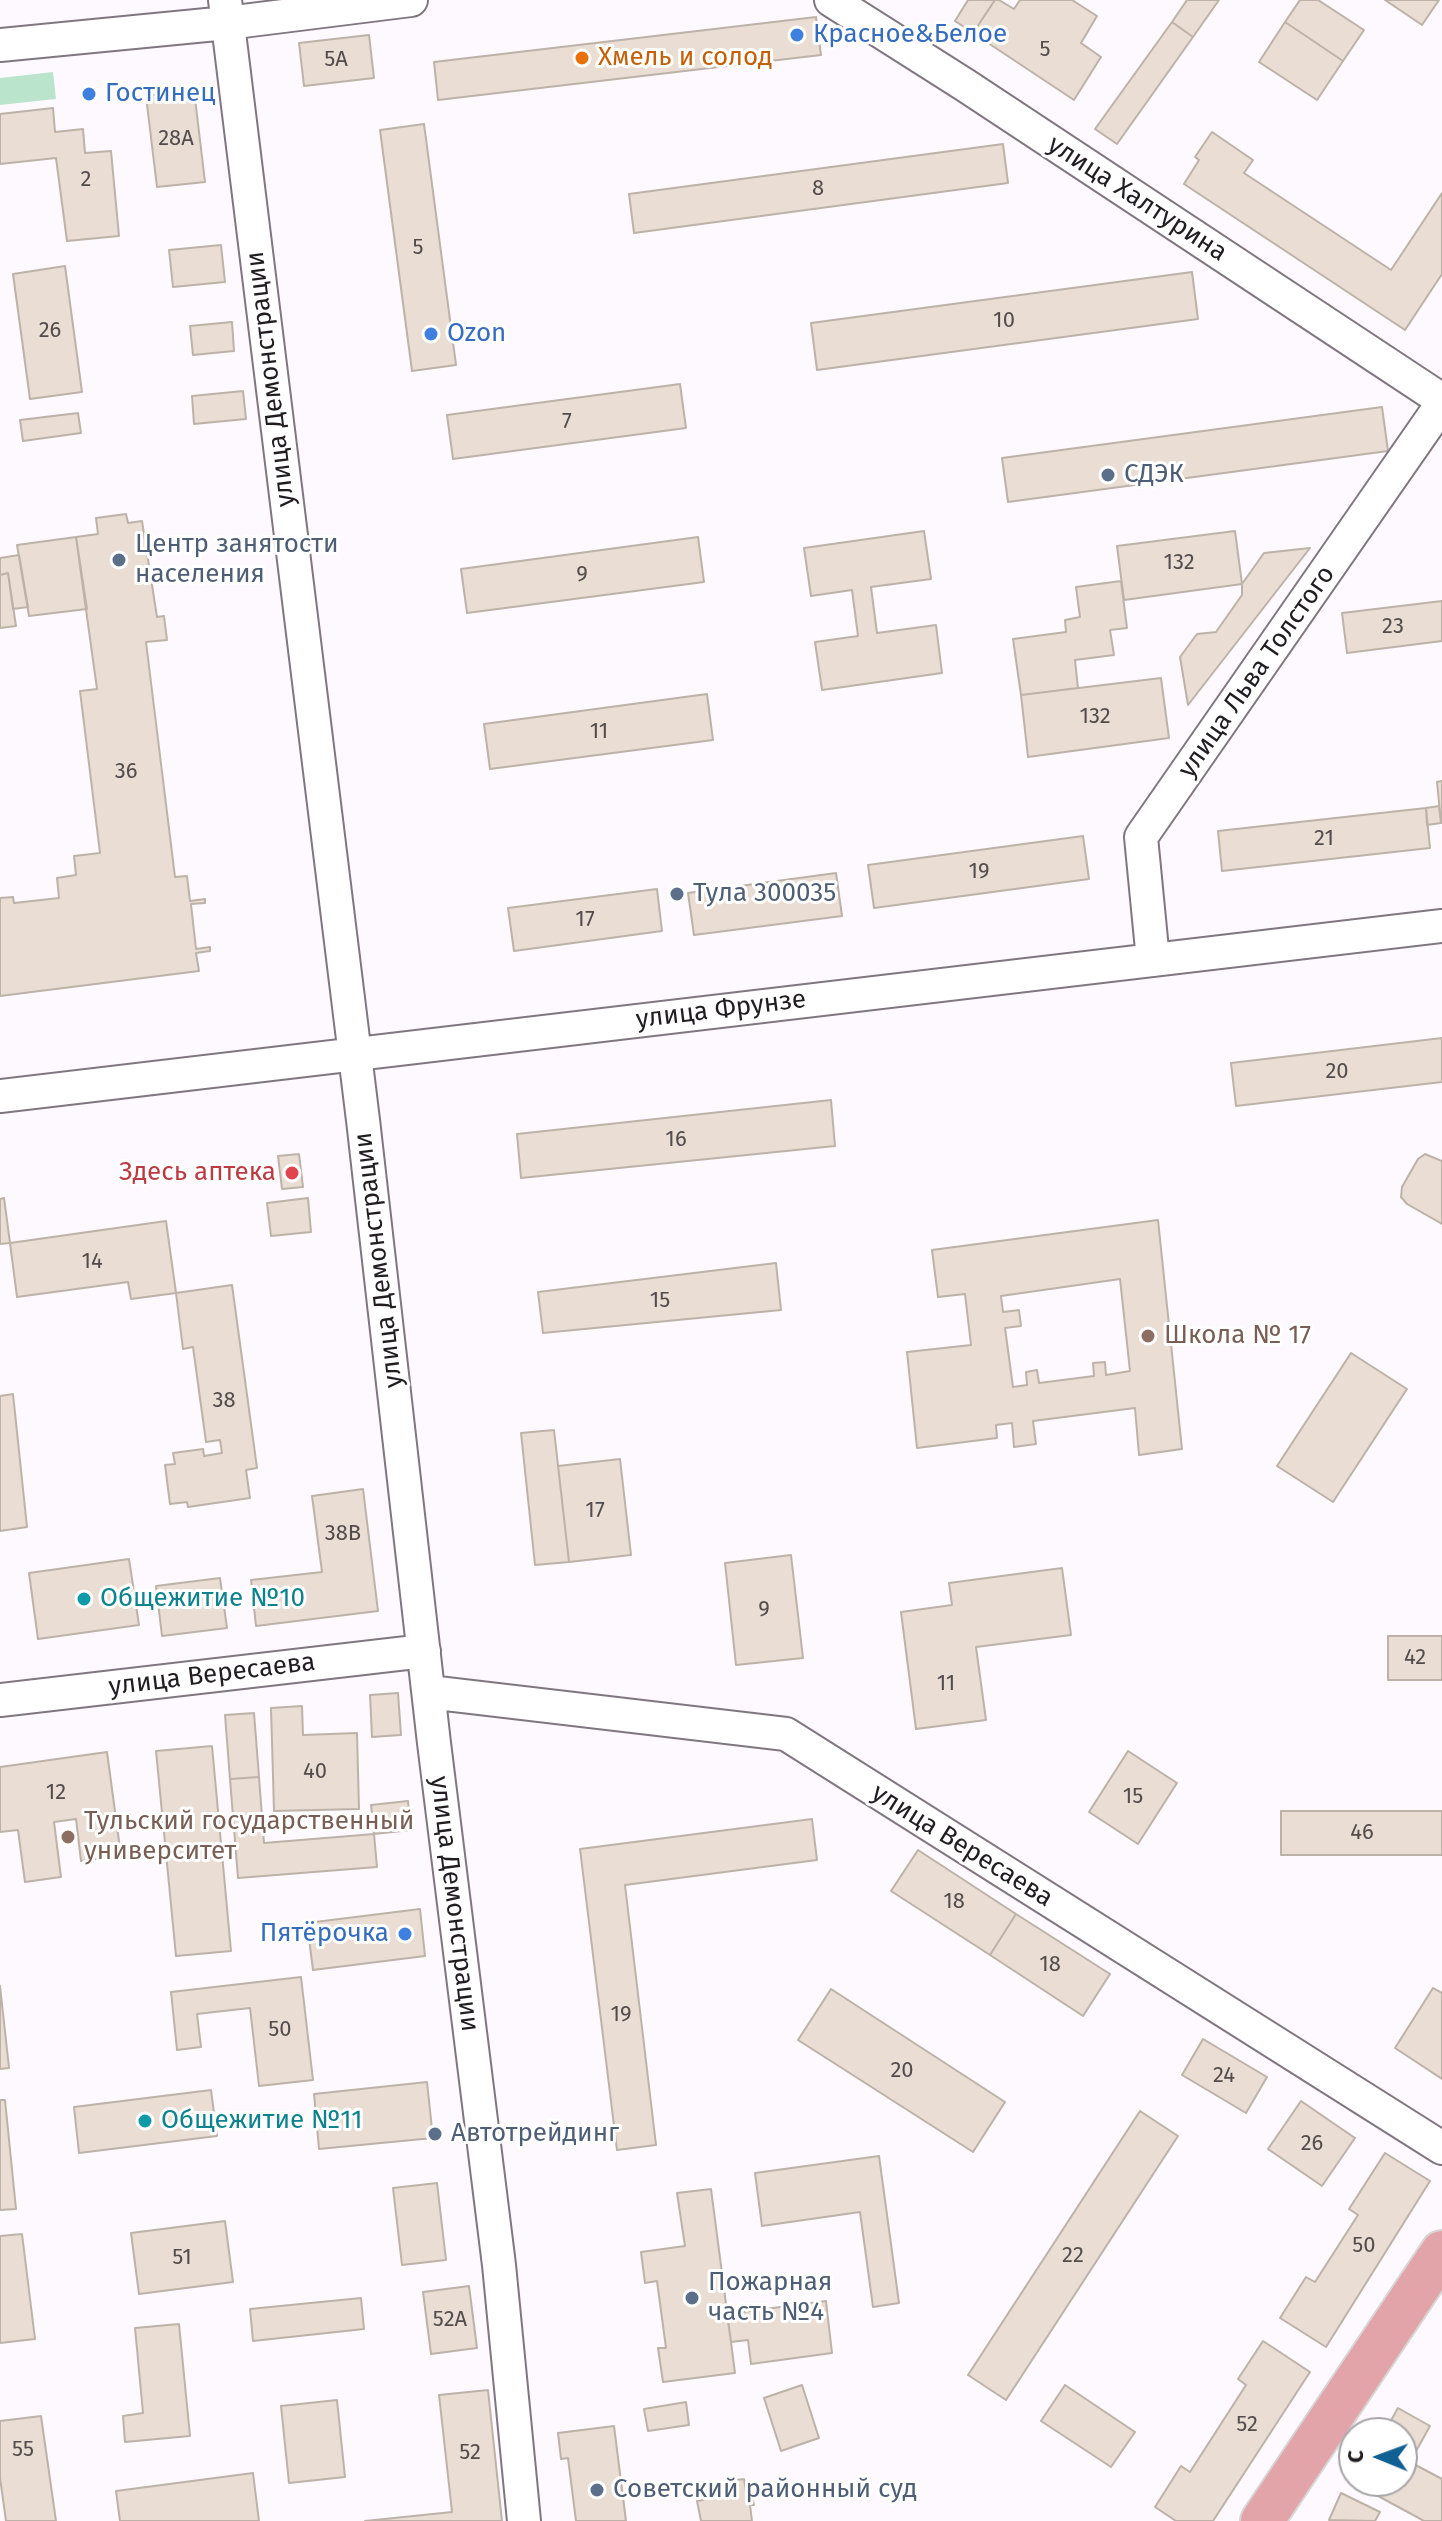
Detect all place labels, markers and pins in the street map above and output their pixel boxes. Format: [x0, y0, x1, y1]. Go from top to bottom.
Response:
place label: Красное&Белое [813, 19, 1007, 51]
marker: Красное&Белое [788, 26, 806, 44]
place label: Хмель и солод [598, 42, 772, 74]
marker: Хмель и солод [573, 49, 591, 67]
place label: Гостинец [105, 78, 215, 110]
marker: Гостинец [80, 85, 98, 103]
place label: Ozon [447, 318, 506, 350]
marker: Ozon [422, 325, 440, 343]
place label: СДЭК [1124, 459, 1184, 491]
marker: СДЭК [1099, 466, 1117, 484]
place label: Центр занятости населения [135, 529, 339, 590]
marker: Центр занятости населения [110, 551, 128, 569]
place label: Тула 300035 [693, 878, 836, 910]
marker: Тула 300035 [668, 885, 686, 903]
place label: Здесь аптека [119, 1157, 276, 1189]
marker: Здесь аптека [283, 1164, 301, 1182]
place label: Школа № 17 [1164, 1320, 1311, 1352]
marker: Школа № 17 [1139, 1327, 1157, 1345]
place label: Общежитие №10 [100, 1583, 305, 1615]
marker: Общежитие №10 [75, 1590, 93, 1608]
place label: Тульский государственный университет [84, 1806, 414, 1868]
marker: Тульский государственный университет [59, 1828, 77, 1846]
place label: Пятёрочка [260, 1918, 389, 1950]
marker: Пятёрочка [396, 1925, 414, 1943]
place label: Общежитие №11 [161, 2105, 362, 2137]
marker: Общежитие №11 [136, 2112, 154, 2130]
place label: Автотрейдинг [451, 2118, 619, 2150]
marker: Автотрейдинг [426, 2125, 444, 2143]
place label: Пожарная часть №4 [708, 2267, 832, 2328]
marker: Пожарная часть №4 [683, 2289, 701, 2307]
place label: Советский районный суд [613, 2474, 917, 2506]
marker: Советский районный суд [588, 2481, 606, 2499]

